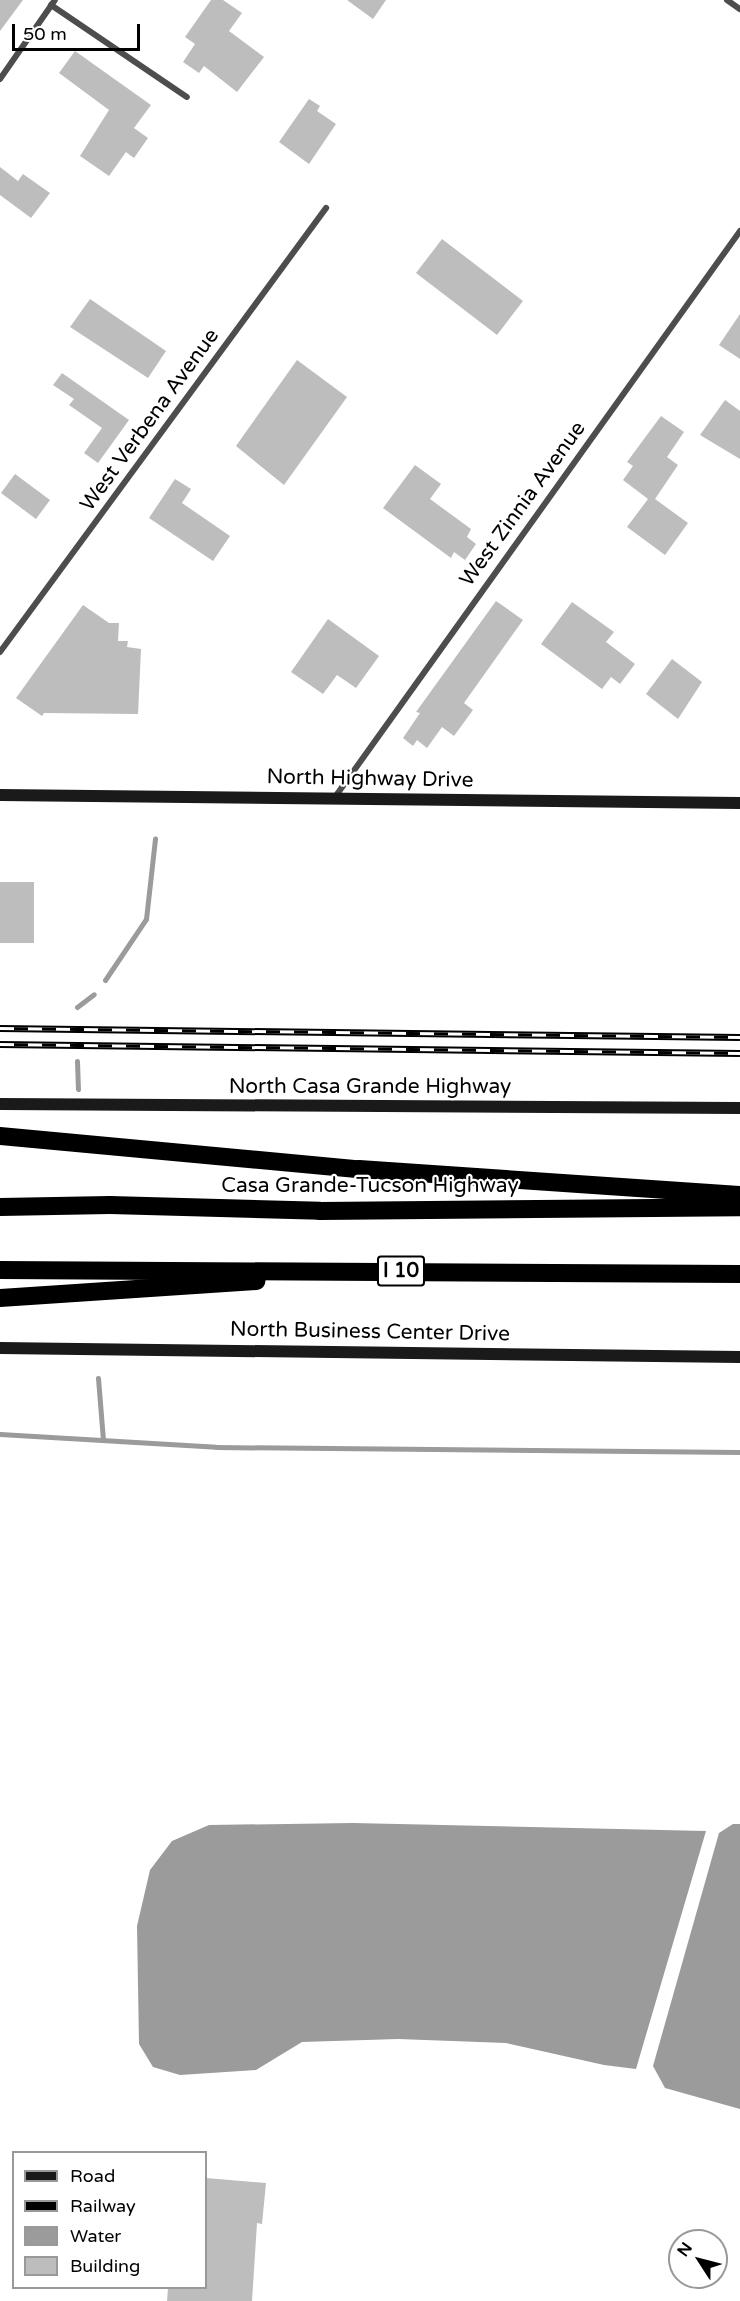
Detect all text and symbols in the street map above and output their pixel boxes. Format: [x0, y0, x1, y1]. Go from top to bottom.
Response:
scale bar [15, 12, 142, 50]
text: 50 m [23, 23, 67, 45]
street label: West Verbena Avenue [75, 324, 225, 516]
street label: West Zinnia Avenue [455, 417, 591, 591]
street label: North Highway Drive [266, 765, 474, 793]
street label: North Casa Grande Highway [229, 1074, 511, 1100]
street label: Casa Grande-Tucson Highway [221, 1173, 519, 1199]
road number: I 10 [376, 1254, 426, 1288]
street label: North Business Center Drive [230, 1317, 510, 1347]
legend [12, 2151, 207, 2289]
text: Road [70, 2165, 115, 2187]
text: Railway [70, 2195, 136, 2217]
text: Water [70, 2225, 121, 2247]
north arrow [668, 2229, 728, 2289]
text: N [673, 2239, 697, 2261]
text: Building [70, 2255, 140, 2277]

